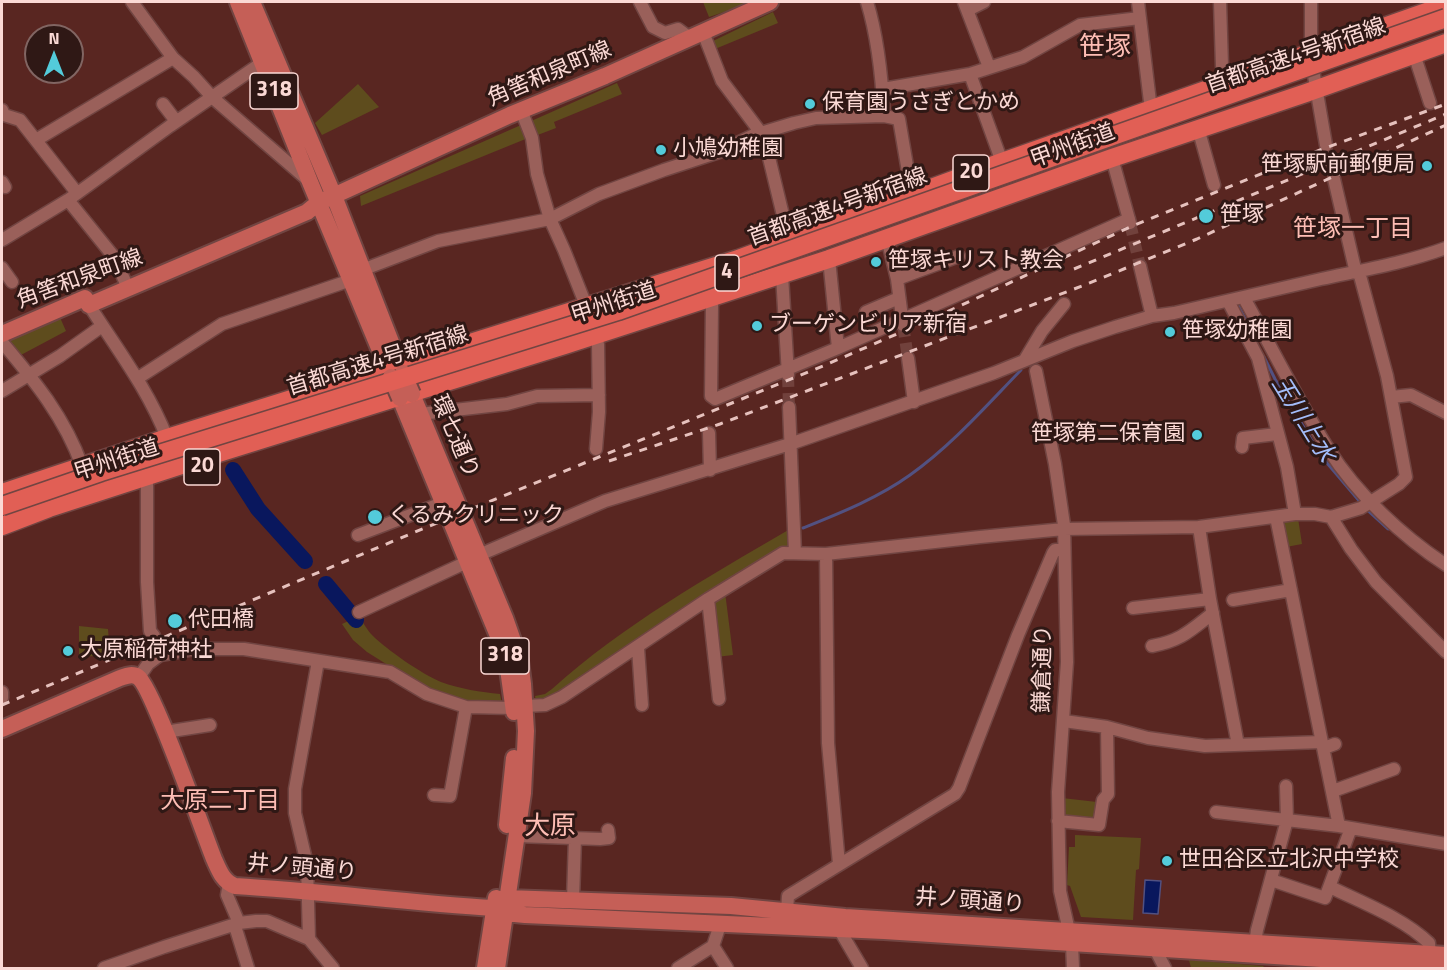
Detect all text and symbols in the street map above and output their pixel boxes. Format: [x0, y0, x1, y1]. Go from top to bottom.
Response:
street label: 首都高速4号新宿線 [1203, 14, 1389, 100]
north arrow [24, 24, 84, 84]
text: N [48, 26, 60, 50]
district label: 笹塚 [1079, 33, 1131, 65]
street label: 角筈和泉町線 [484, 37, 616, 113]
road number: 318 [250, 73, 298, 109]
place label: 保育園うさぎとかめ [822, 91, 1020, 117]
marker: 保育園うさぎとかめ [803, 97, 817, 111]
street label: 甲州街道 [1027, 120, 1119, 174]
place label: 小鳩幼稚園 [673, 137, 783, 163]
marker: 小鳩幼稚園 [654, 143, 668, 157]
place label: 笹塚駅前郵便局 [1261, 153, 1415, 179]
road number: 20 [953, 155, 989, 191]
marker: 笹塚駅前郵便局 [1420, 159, 1434, 173]
street label: 首都高速4号新宿線 [745, 163, 931, 253]
place label: 笹塚 [1220, 203, 1264, 229]
marker: 笹塚 [1197, 207, 1215, 225]
district label: 笹塚一丁目 [1293, 216, 1413, 244]
street label: 角筈和泉町線 [13, 245, 147, 315]
place label: 笹塚キリスト教会 [888, 249, 1064, 275]
road number: 4 [715, 255, 739, 291]
marker: 笹塚キリスト教会 [869, 255, 883, 269]
street label: 甲州街道 [568, 278, 660, 330]
place label: ブーゲンビリア新宿 [769, 313, 967, 339]
marker: ブーゲンビリア新宿 [750, 319, 764, 333]
place label: 笹塚幼稚園 [1182, 319, 1292, 345]
street label: 首都高速4号新宿線 [284, 322, 472, 402]
marker: 笹塚幼稚園 [1163, 325, 1177, 339]
water label: 玉川上水 [1264, 372, 1340, 468]
street label: 環七通り [425, 391, 483, 483]
place label: 笹塚第二保育園 [1031, 422, 1185, 448]
marker: 笹塚第二保育園 [1190, 428, 1204, 442]
street label: 甲州街道 [71, 435, 163, 487]
road number: 20 [184, 449, 220, 485]
place label: くるみクリニック [388, 504, 564, 530]
marker: くるみクリニック [366, 508, 384, 526]
place label: 代田橋 [188, 608, 254, 634]
marker: 代田橋 [166, 612, 184, 630]
street label: 鎌倉通り [1030, 625, 1058, 713]
place label: 大原稲荷神社 [80, 638, 212, 664]
road number: 318 [481, 638, 529, 674]
marker: 大原稲荷神社 [61, 644, 75, 658]
district label: 大原二丁目 [160, 788, 280, 816]
district label: 大原 [524, 812, 576, 844]
place label: 世田谷区立北沢中学校 [1179, 848, 1399, 874]
street label: 井ノ頭通り [246, 851, 358, 887]
marker: 世田谷区立北沢中学校 [1160, 854, 1174, 868]
street label: 井ノ頭通り [914, 885, 1026, 919]

